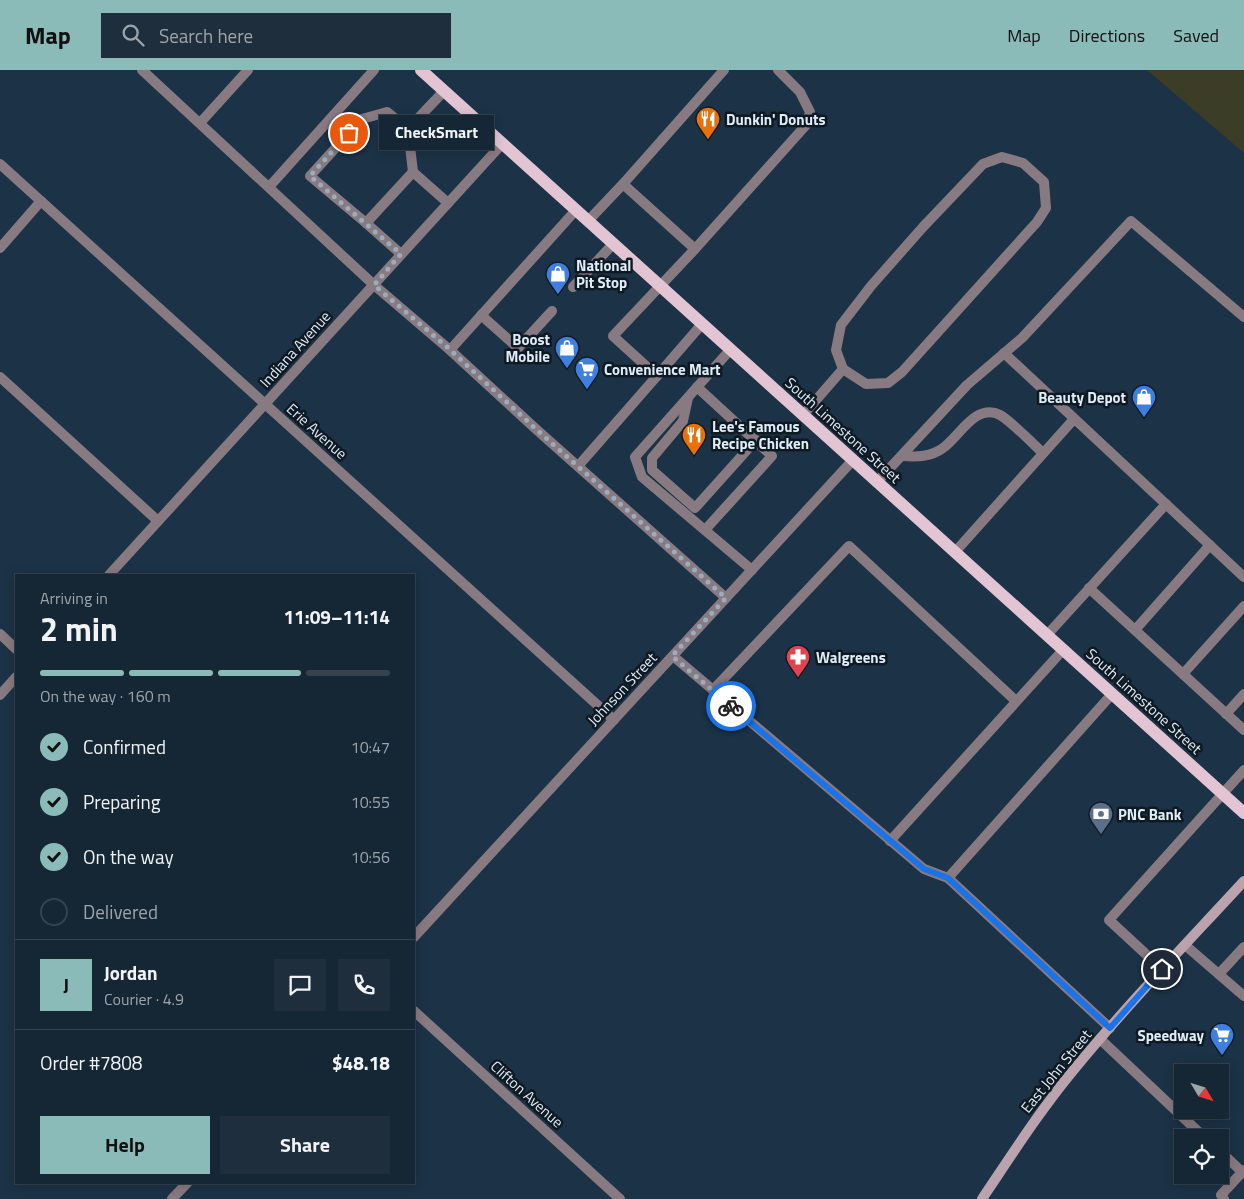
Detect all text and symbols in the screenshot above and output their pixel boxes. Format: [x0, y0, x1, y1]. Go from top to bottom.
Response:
search box [101, 13, 451, 58]
text: Map [25, 17, 71, 53]
icon: search [119, 21, 147, 49]
text: Search here [159, 21, 253, 50]
text: Map [1007, 22, 1041, 49]
text: Directions [1069, 22, 1145, 49]
text: Saved [1173, 22, 1219, 49]
restaurant icon: Dunkin' Donuts [695, 106, 721, 140]
place label: Dunkin' Donuts [726, 108, 825, 131]
pin [328, 112, 370, 154]
callout: CheckSmart [379, 116, 494, 150]
icon: bag [335, 119, 363, 147]
text: CheckSmart [395, 120, 478, 144]
place label: National Pit Stop [576, 254, 631, 294]
shop icon: National Pit Stop [545, 261, 571, 295]
street label: Indiana Avenue [254, 306, 336, 392]
place label: Boost Mobile [506, 328, 551, 368]
shop icon: Boost Mobile [554, 335, 580, 369]
supermarket icon: Convenience Mart [574, 356, 600, 390]
place label: Convenience Mart [604, 358, 721, 381]
street label: South Limestone Street [780, 372, 907, 489]
shop icon: Beauty Depot [1131, 384, 1157, 418]
place label: Beauty Depot [1038, 386, 1127, 409]
street label: Erie Avenue [282, 398, 352, 464]
place label: Lee's Famous Recipe Chicken [712, 415, 809, 455]
restaurant icon: Lee's Famous Recipe Chicken [681, 422, 707, 456]
text: Arriving in [40, 586, 108, 610]
text: 11:09–11:14 [283, 602, 390, 631]
text: 2 min [40, 605, 118, 653]
street label: South Limestone Street [1081, 643, 1208, 760]
pharmacy icon: Walgreens [785, 644, 811, 678]
place label: Walgreens [816, 646, 886, 669]
street label: Johnson Street [582, 647, 663, 731]
courier [706, 681, 756, 731]
text: On the way · 160 m [40, 684, 171, 708]
icon: bike [717, 692, 745, 720]
text: Confirmed [83, 732, 166, 761]
icon: check [40, 733, 68, 761]
text: 10:47 [351, 735, 390, 759]
text: Preparing [83, 787, 160, 816]
icon: check [40, 788, 68, 816]
text: 10:55 [351, 790, 390, 814]
bank icon: PNC Bank [1088, 801, 1114, 835]
place label: PNC Bank [1118, 803, 1182, 826]
text: On the way [83, 842, 174, 871]
icon: check [40, 843, 68, 871]
text: 10:56 [351, 845, 390, 869]
text: Delivered [83, 897, 158, 926]
pin [1141, 948, 1183, 990]
icon: home [1148, 955, 1176, 983]
text: Jordan [104, 958, 157, 987]
button: chat [274, 959, 326, 1011]
button: phone [338, 959, 390, 1011]
text: J [63, 970, 69, 999]
text: Courier · 4.9 [104, 987, 184, 1011]
supermarket icon: Speedway [1209, 1022, 1235, 1056]
street label: East John Street [1015, 1024, 1097, 1118]
place label: Speedway [1138, 1024, 1204, 1047]
text: Order #7808 [40, 1048, 142, 1077]
text: $48.18 [332, 1048, 390, 1077]
street label: Clifton Avenue [485, 1055, 569, 1133]
north arrow [1174, 1064, 1229, 1119]
map controls [1174, 1064, 1229, 1184]
button: Help [40, 1116, 210, 1174]
button: Share [220, 1116, 390, 1174]
button: locate [1174, 1129, 1229, 1184]

